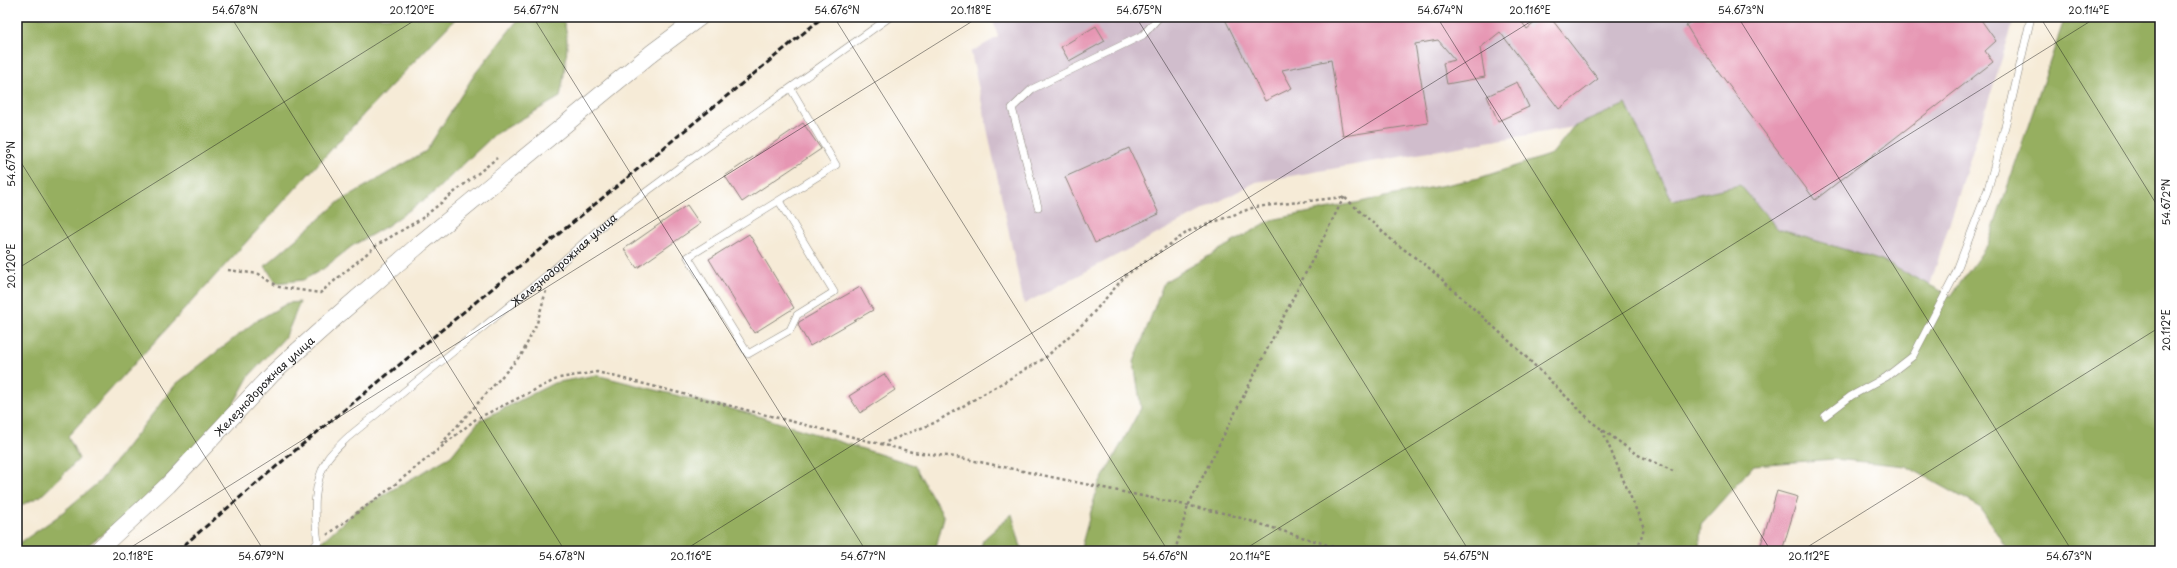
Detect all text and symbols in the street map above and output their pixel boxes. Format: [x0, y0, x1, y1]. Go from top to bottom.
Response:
text: 54.678°N [212, 2, 258, 17]
text: 20.120°E [389, 2, 435, 17]
text: 54.677°N [513, 2, 559, 17]
text: 54.676°N [814, 2, 860, 17]
text: 20.118°E [950, 2, 992, 17]
text: 54.675°N [1116, 2, 1162, 17]
text: 54.674°N [1417, 2, 1463, 17]
text: 20.116°E [1509, 2, 1551, 17]
text: 54.673°N [1718, 2, 1764, 17]
text: 20.114°E [2068, 2, 2110, 17]
text: 54.679°N [3, 141, 18, 187]
text: 54.672°N [2158, 178, 2173, 225]
street label: Железнодорожная улица [506, 208, 620, 310]
text: 20.120°E [3, 243, 18, 289]
text: 20.112°E [2158, 309, 2173, 351]
street label: Железнодорожная улица [210, 332, 318, 440]
text: 20.118°E [112, 548, 154, 563]
text: 54.679°N [238, 548, 284, 563]
text: 54.678°N [539, 548, 585, 563]
text: 20.116°E [670, 548, 712, 563]
text: 54.677°N [840, 548, 886, 563]
text: 54.676°N [1142, 548, 1188, 563]
text: 20.114°E [1229, 548, 1271, 563]
text: 54.675°N [1443, 548, 1489, 563]
text: 20.112°E [1788, 548, 1830, 563]
text: 54.673°N [2046, 548, 2092, 563]

